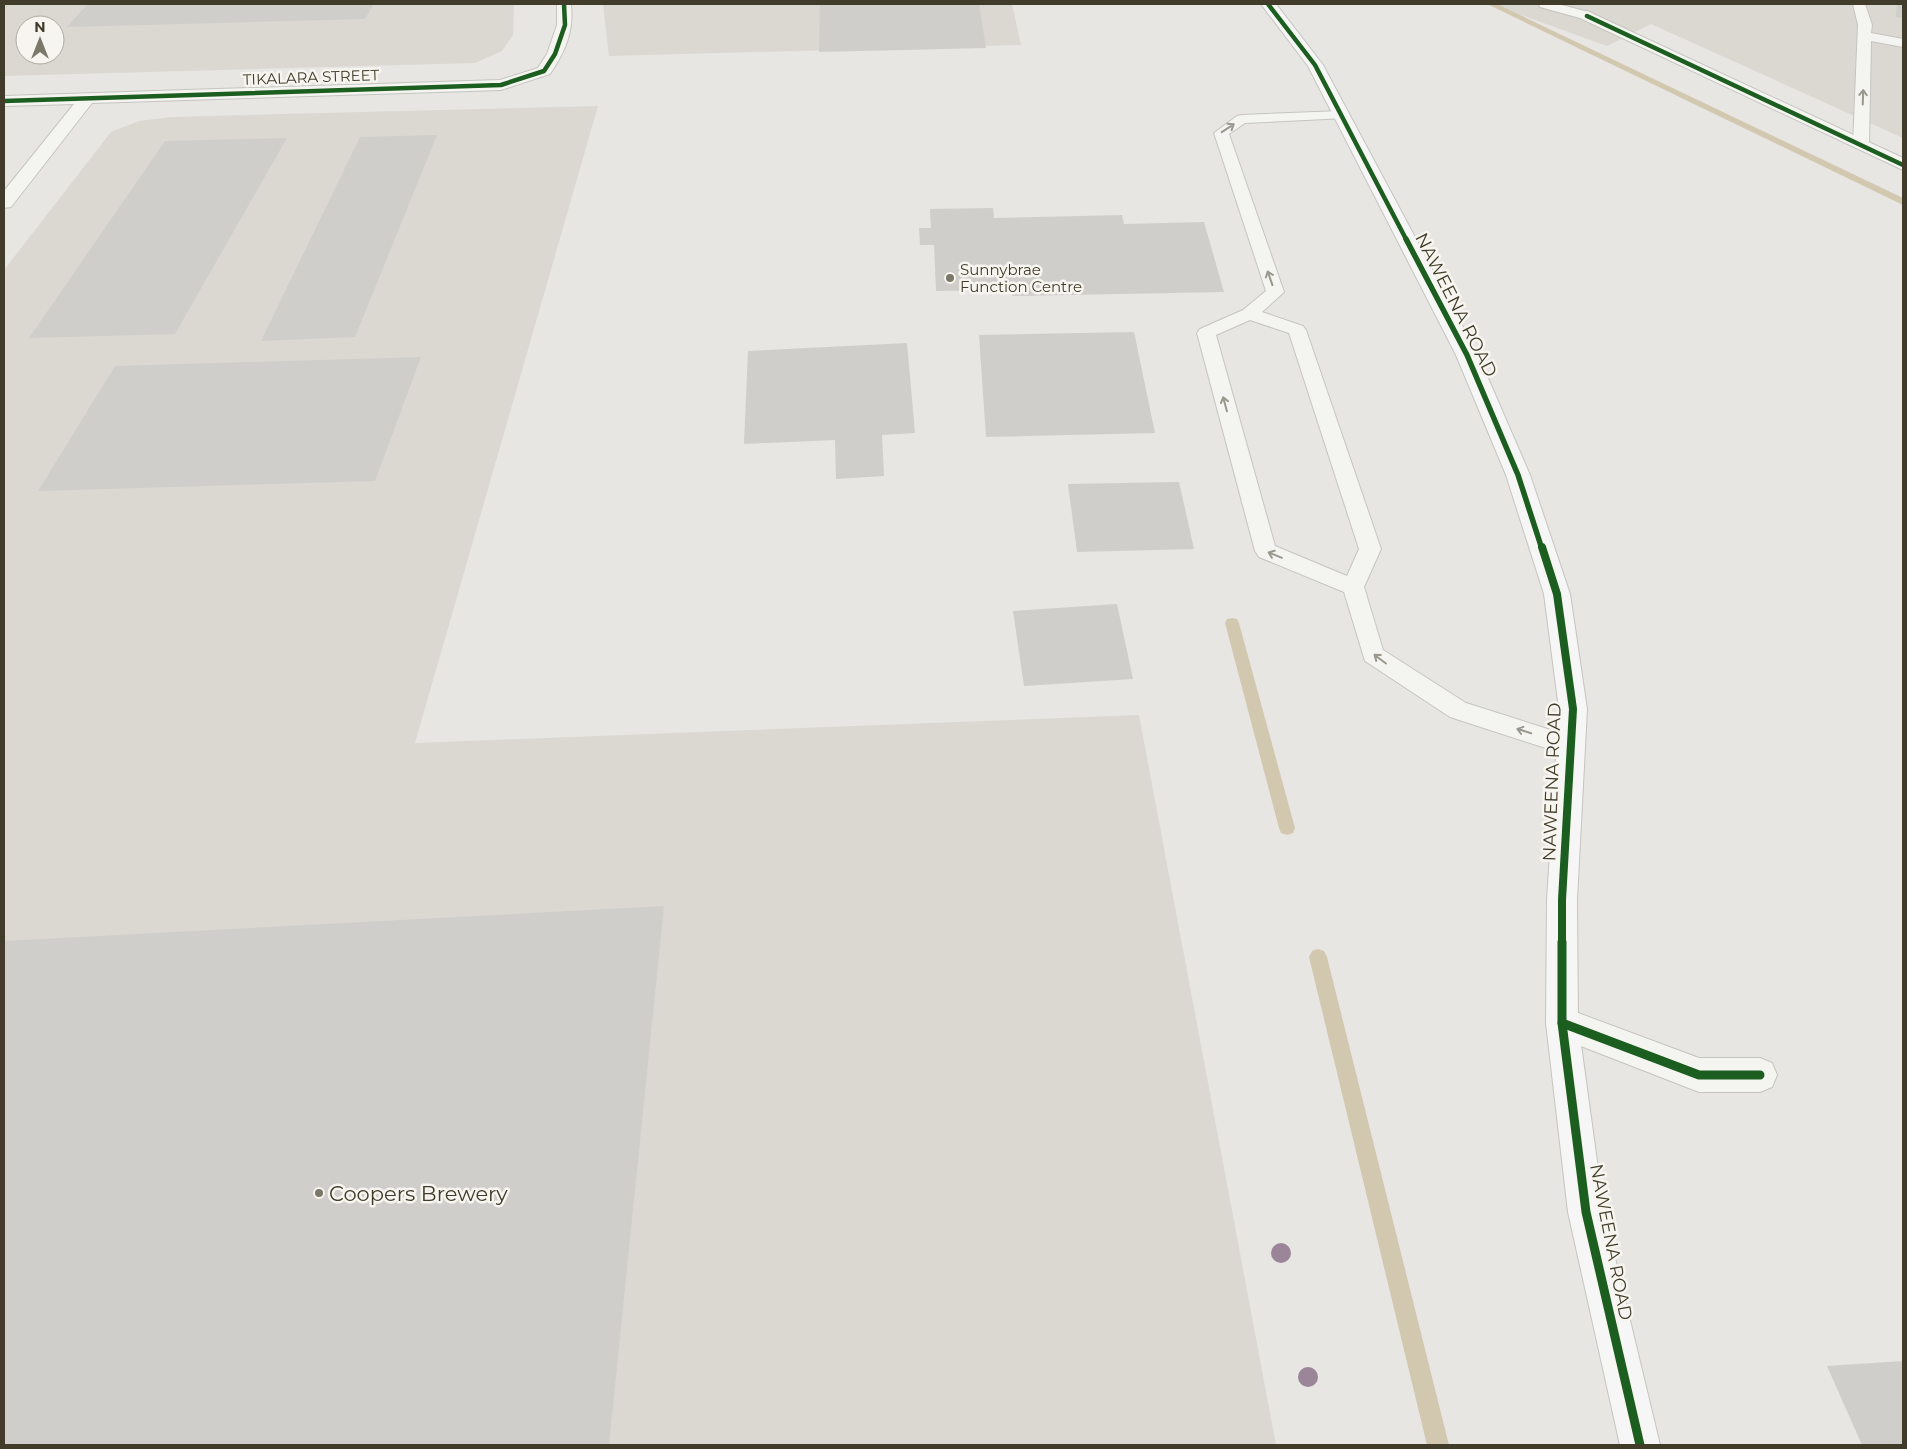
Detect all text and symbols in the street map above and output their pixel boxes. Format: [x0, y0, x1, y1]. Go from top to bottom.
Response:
north arrow [15, 15, 65, 65]
text: N [34, 18, 46, 36]
street label: TIKALARA STREET [242, 65, 380, 89]
one-way arrow [1858, 89, 1867, 105]
one-way arrow [1221, 123, 1235, 133]
street label: NAWEENA ROAD [1410, 229, 1502, 381]
place label: Sunnybrae Function Centre [960, 260, 1082, 296]
one-way arrow [1265, 270, 1275, 286]
marker: Sunnybrae Function Centre [944, 272, 956, 284]
one-way arrow [1220, 396, 1230, 412]
one-way arrow [1268, 550, 1283, 559]
one-way arrow [1373, 654, 1387, 664]
street label: NAWEENA ROAD [1538, 702, 1566, 862]
one-way arrow [1516, 725, 1532, 735]
street label: NAWEENA ROAD [1585, 1162, 1637, 1322]
place label: Coopers Brewery [329, 1181, 508, 1206]
marker: Coopers Brewery [313, 1187, 325, 1199]

